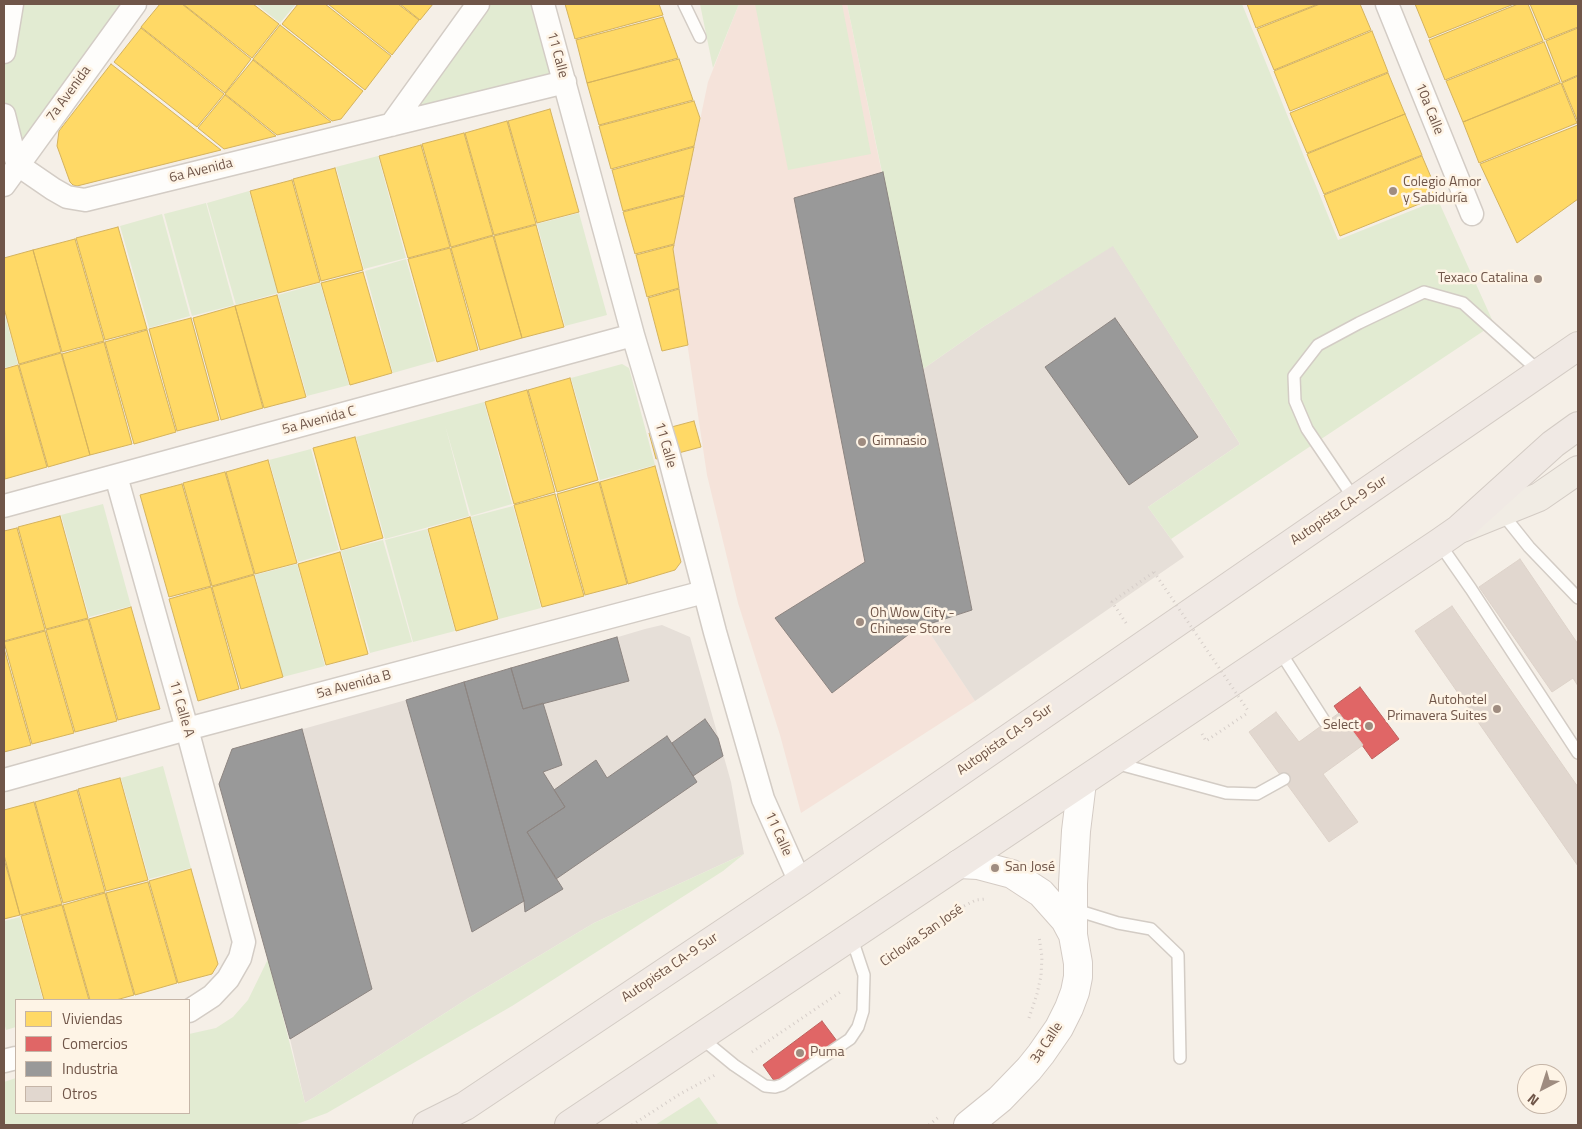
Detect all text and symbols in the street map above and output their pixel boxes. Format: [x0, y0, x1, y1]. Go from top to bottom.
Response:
street label: 11 Calle [543, 30, 571, 80]
street label: 7a Avenida [43, 63, 95, 125]
street label: 10a Calle [1411, 81, 1447, 137]
street label: 6a Avenida [168, 155, 234, 187]
place label: Colegio Amor y Sabiduría [1403, 175, 1481, 208]
marker: Colegio Amor y Sabiduría [1387, 185, 1399, 197]
place label: Texaco Catalina [1438, 271, 1528, 287]
marker: Texaco Catalina [1532, 273, 1544, 285]
street label: 5a Avenida C [280, 403, 358, 439]
street label: 11 Calle [650, 420, 680, 470]
place label: Gimnasio [872, 434, 927, 450]
marker: Gimnasio [856, 436, 868, 448]
street label: Autopista CA-9 Sur [1288, 473, 1390, 549]
place label: Oh Wow City - Chinese Store [870, 606, 955, 638]
marker: Oh Wow City - Chinese Store [854, 616, 866, 628]
street label: 5a Avenida B [315, 667, 393, 703]
street label: 11 Calle A [165, 679, 197, 739]
place label: Autohotel Primavera Suites [1387, 693, 1487, 726]
street label: Autopista CA-9 Sur [954, 701, 1056, 779]
marker: Autohotel Primavera Suites [1491, 703, 1503, 715]
place label: Select [1323, 718, 1359, 734]
marker: Select [1363, 720, 1375, 732]
street label: 11 Calle [761, 809, 795, 859]
place label: San José [1005, 860, 1055, 876]
marker: San José [989, 862, 1001, 874]
street label: Ciclovía San José [877, 901, 967, 971]
street label: Autopista CA-9 Sur [619, 930, 721, 1006]
legend [15, 999, 190, 1114]
text: Viviendas [62, 1007, 123, 1030]
street label: 3a Calle [1027, 1019, 1067, 1067]
text: Comercios [62, 1032, 128, 1055]
place label: Puma [810, 1045, 844, 1061]
marker: Puma [794, 1047, 806, 1059]
text: Industria [62, 1057, 118, 1080]
north arrow [1517, 1064, 1567, 1114]
text: Otros [62, 1082, 97, 1105]
text: N [1522, 1089, 1543, 1111]

